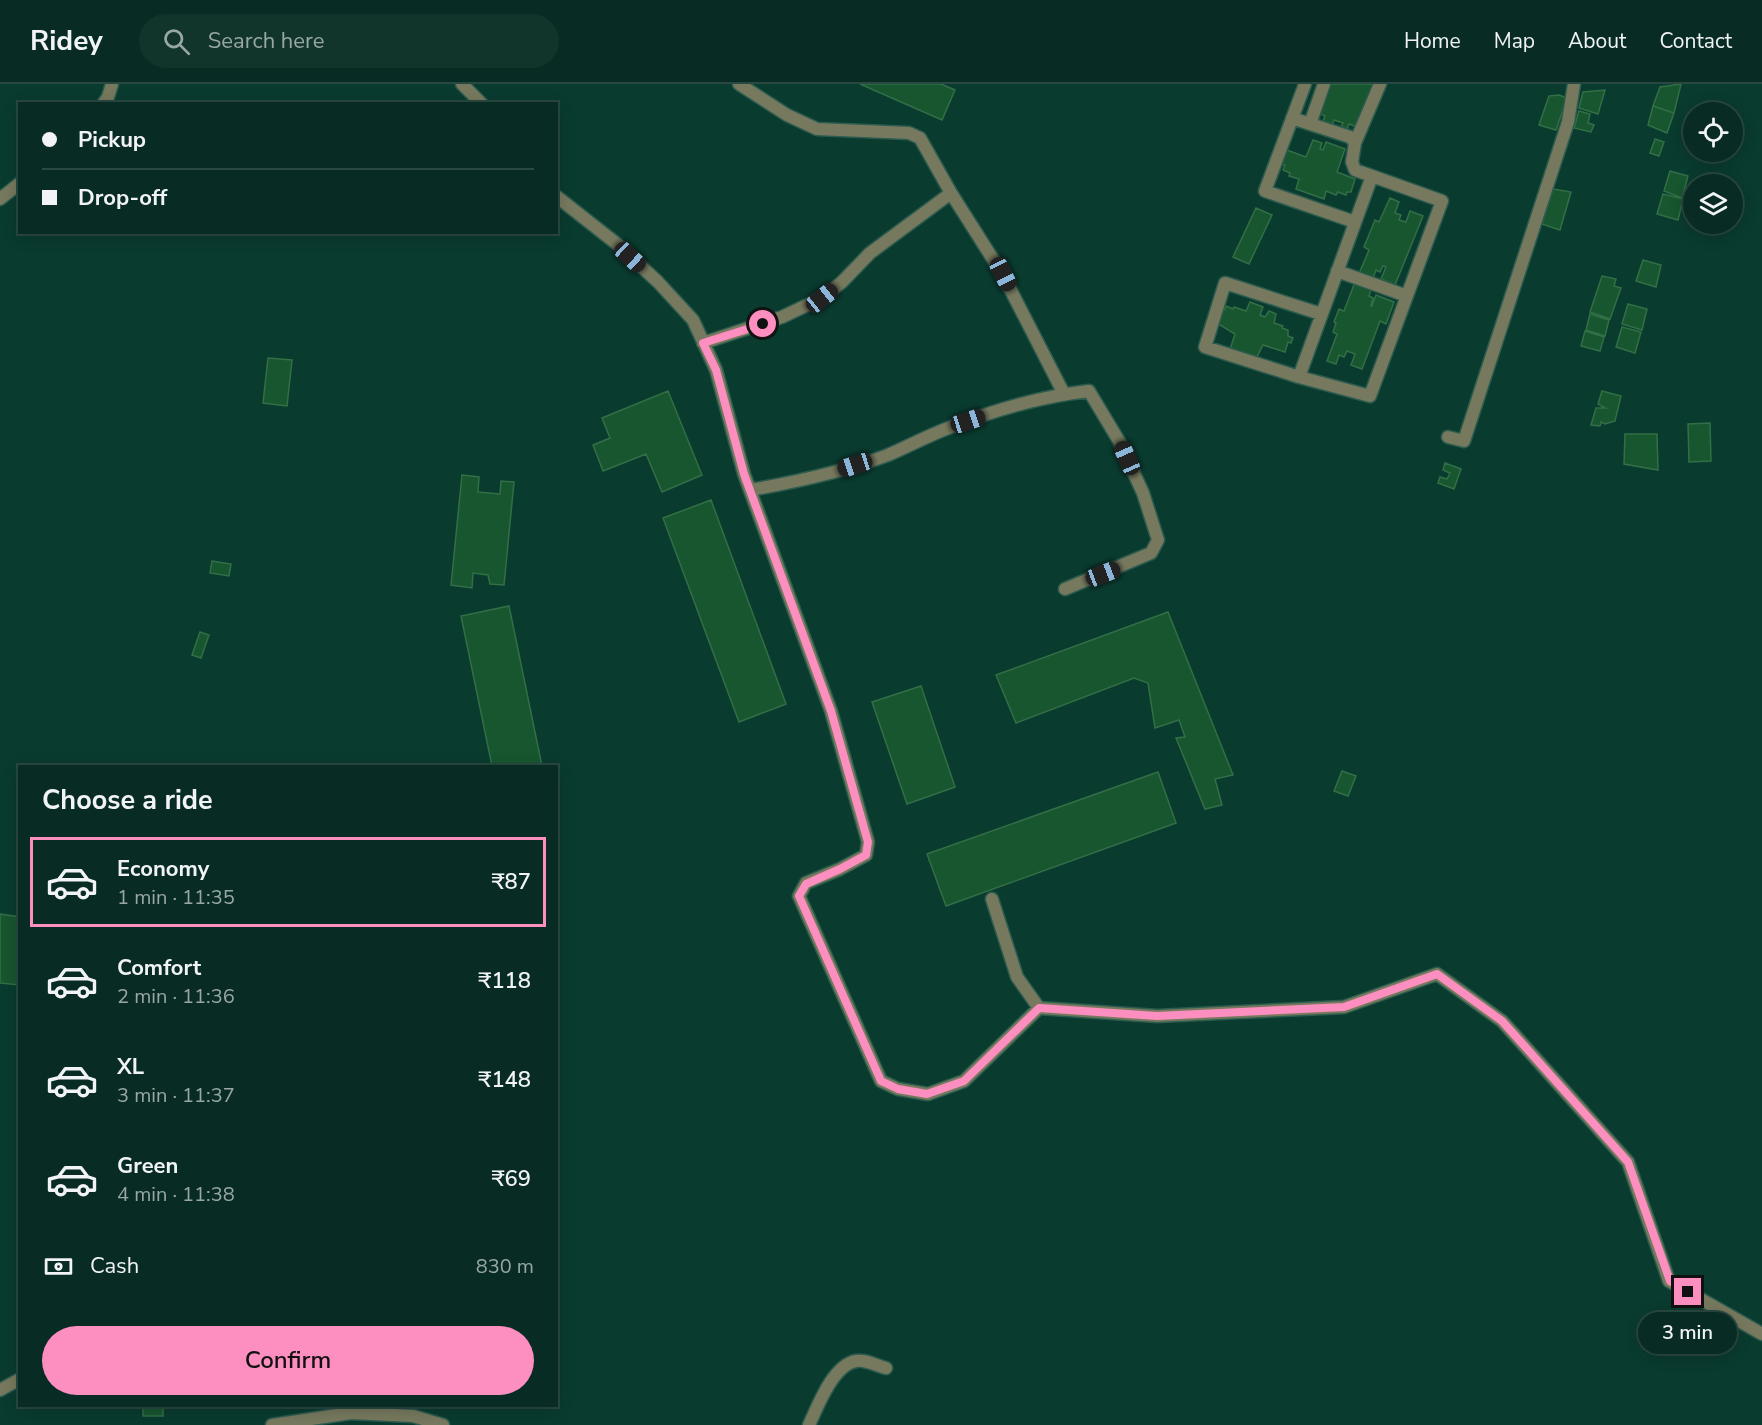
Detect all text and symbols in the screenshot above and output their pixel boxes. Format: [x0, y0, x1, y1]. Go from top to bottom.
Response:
search box [139, 14, 559, 68]
text: Ridey [30, 22, 103, 60]
icon: search [160, 25, 193, 58]
text: Search here [208, 26, 324, 56]
text: Home [1404, 27, 1461, 55]
text: Map [1494, 27, 1535, 55]
text: About [1568, 27, 1626, 55]
text: Contact [1659, 27, 1732, 55]
map controls [1683, 102, 1743, 234]
button: locate [1683, 102, 1743, 162]
text: Pickup [78, 125, 146, 155]
button: layers [1683, 174, 1743, 234]
text: Drop-off [78, 183, 167, 213]
car [611, 238, 649, 276]
car [987, 254, 1019, 294]
car [802, 280, 842, 316]
route start [749, 310, 776, 337]
car [948, 407, 988, 435]
car [1111, 438, 1143, 478]
car [835, 451, 875, 479]
car [1083, 559, 1123, 589]
text: Choose a ride [42, 782, 213, 819]
text: Economy [117, 854, 209, 884]
icon: car [45, 855, 99, 909]
text: ₹87 [491, 867, 531, 897]
text: 1 min · 11:35 [117, 884, 235, 911]
text: Comfort [117, 953, 201, 983]
icon: car [45, 954, 99, 1008]
text: ₹118 [478, 966, 531, 996]
text: 2 min · 11:36 [117, 983, 235, 1010]
text: XL [117, 1052, 144, 1082]
icon: car [45, 1053, 99, 1107]
text: ₹148 [478, 1065, 531, 1095]
text: 3 min · 11:37 [117, 1082, 235, 1109]
text: Green [117, 1151, 178, 1181]
icon: car [45, 1152, 99, 1206]
text: ₹69 [491, 1164, 531, 1194]
text: 4 min · 11:38 [117, 1181, 235, 1208]
icon: cash [42, 1250, 75, 1283]
text: Cash [90, 1251, 139, 1281]
text: 830 m [476, 1253, 534, 1280]
route end [1674, 1278, 1701, 1305]
callout: 3 min [1638, 1313, 1738, 1355]
text: 3 min [1662, 1319, 1713, 1346]
button: Confirm [42, 1326, 534, 1395]

